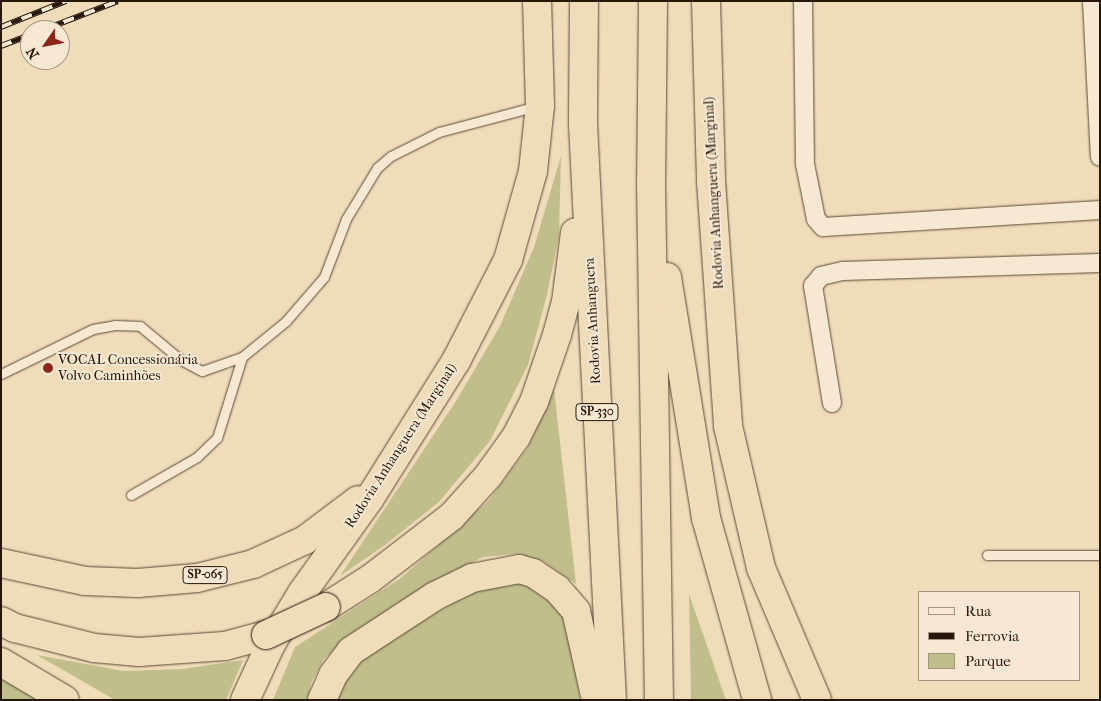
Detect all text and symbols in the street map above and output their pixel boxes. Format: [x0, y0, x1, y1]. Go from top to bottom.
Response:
north arrow [20, 20, 70, 70]
text: N [23, 44, 43, 62]
street label: Rodovia Anhanguera (Marginal) [701, 96, 727, 290]
street label: Rodovia Anhanguera [581, 257, 605, 385]
place label: VOCAL Concessionária Volvo Caminhões [58, 352, 198, 384]
street label: Rodovia Anhanguera (Marginal) [341, 360, 461, 532]
marker: VOCAL Concessionária Volvo Caminhões [42, 362, 54, 374]
road number: SP-330 [574, 402, 620, 422]
road number: SP-065 [182, 566, 228, 584]
legend [918, 591, 1081, 681]
text: Rua [965, 602, 991, 620]
text: Ferrovia [965, 627, 1019, 645]
text: Parque [965, 652, 1011, 670]

